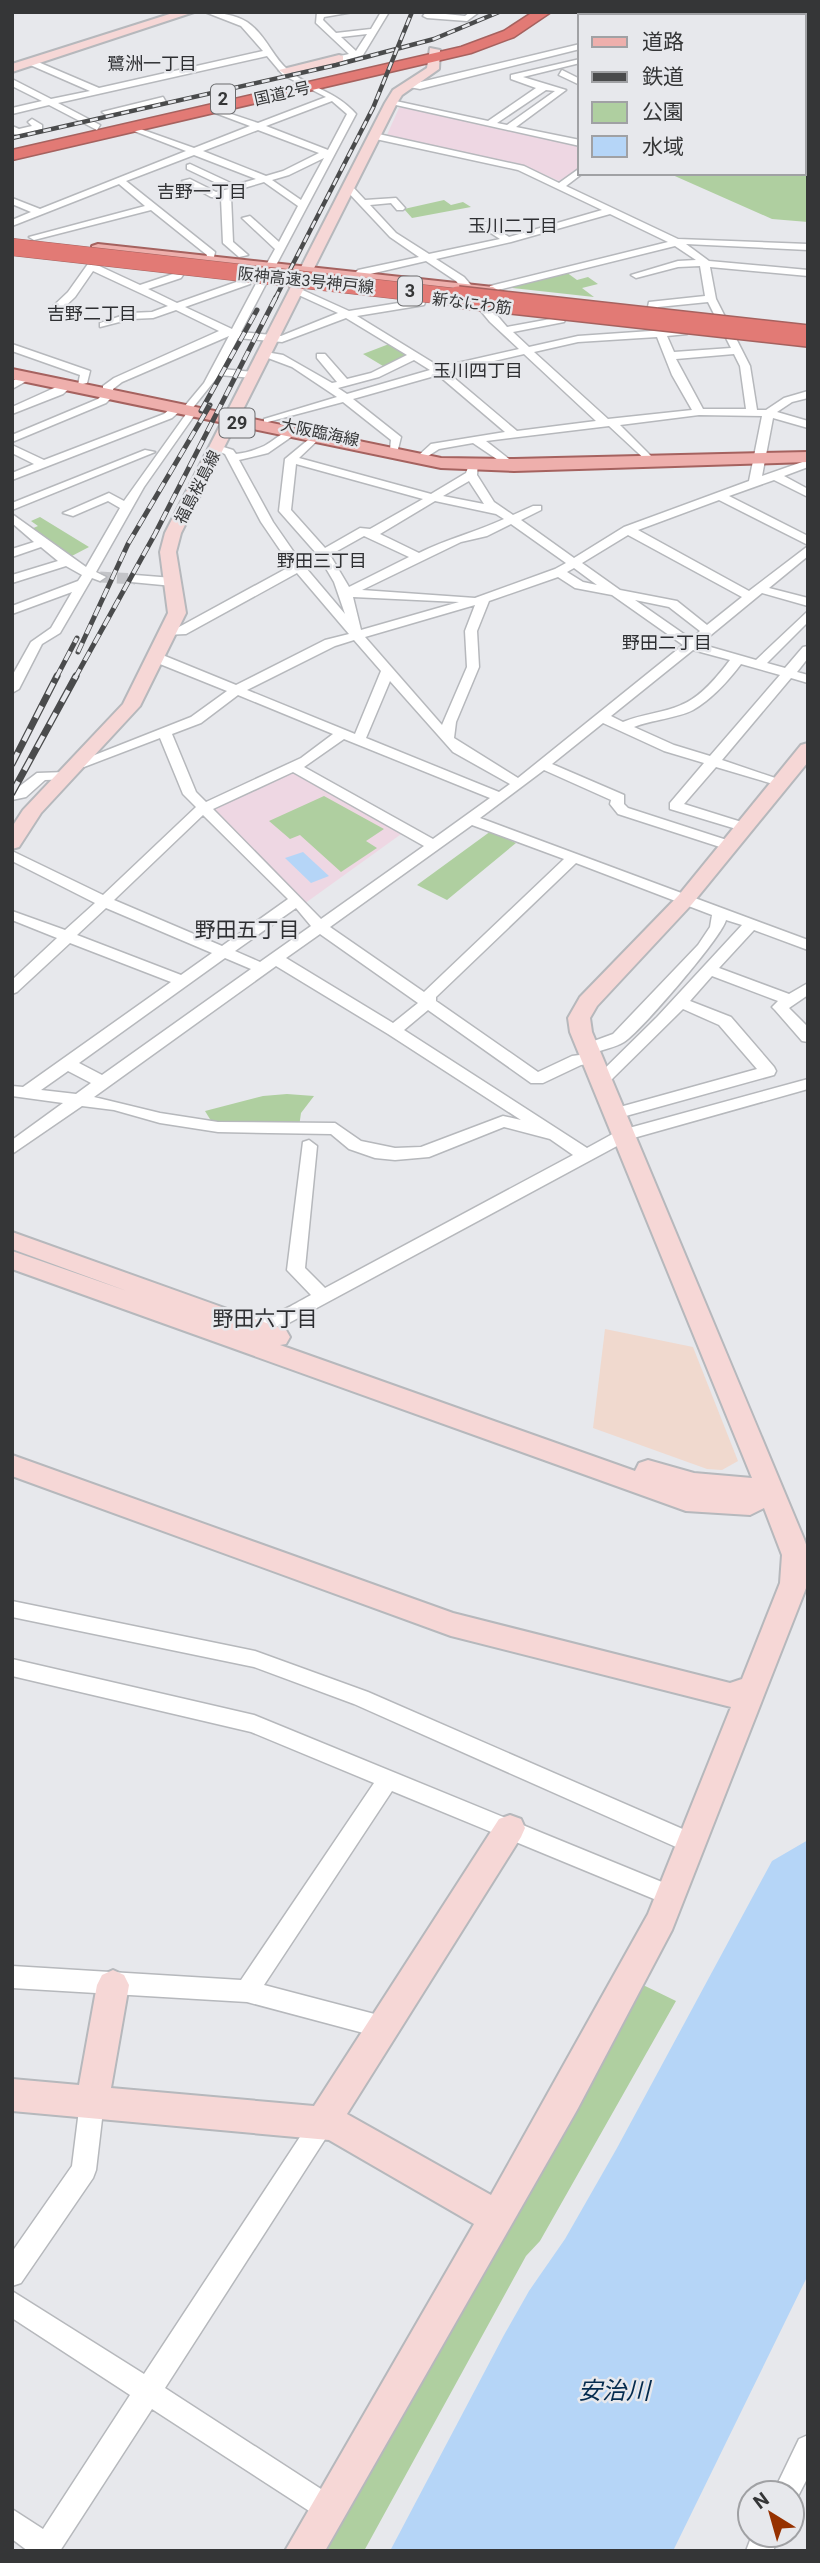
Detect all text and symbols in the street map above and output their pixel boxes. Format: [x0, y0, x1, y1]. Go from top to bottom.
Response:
legend [578, 14, 806, 175]
text: 道路 [642, 30, 684, 54]
district label: 鷺洲一丁目 [107, 53, 197, 74]
text: 鉄道 [642, 65, 684, 89]
street label: 国道2号 [252, 78, 312, 109]
road number: 2 [211, 84, 235, 114]
text: 公園 [642, 100, 684, 124]
text: 水域 [642, 135, 684, 159]
district label: 吉野一丁目 [157, 181, 247, 202]
district label: 玉川二丁目 [468, 215, 558, 236]
street label: 阪神高速3号神戸線 [237, 264, 375, 297]
road number: 3 [398, 276, 422, 306]
street label: 新なにわ筋 [431, 289, 513, 318]
district label: 吉野二丁目 [47, 303, 137, 324]
district label: 玉川四丁目 [433, 360, 523, 381]
road number: 29 [219, 408, 254, 438]
street label: 大阪臨海線 [279, 415, 361, 450]
street label: 福島桜島線 [171, 447, 224, 527]
district label: 野田三丁目 [277, 550, 367, 571]
district label: 野田二丁目 [622, 632, 712, 653]
district label: 野田五丁目 [195, 918, 300, 942]
district label: 野田六丁目 [213, 1307, 318, 1331]
water label: 安治川 [578, 2377, 653, 2405]
north arrow [736, 2479, 806, 2549]
text: N [749, 2488, 773, 2514]

